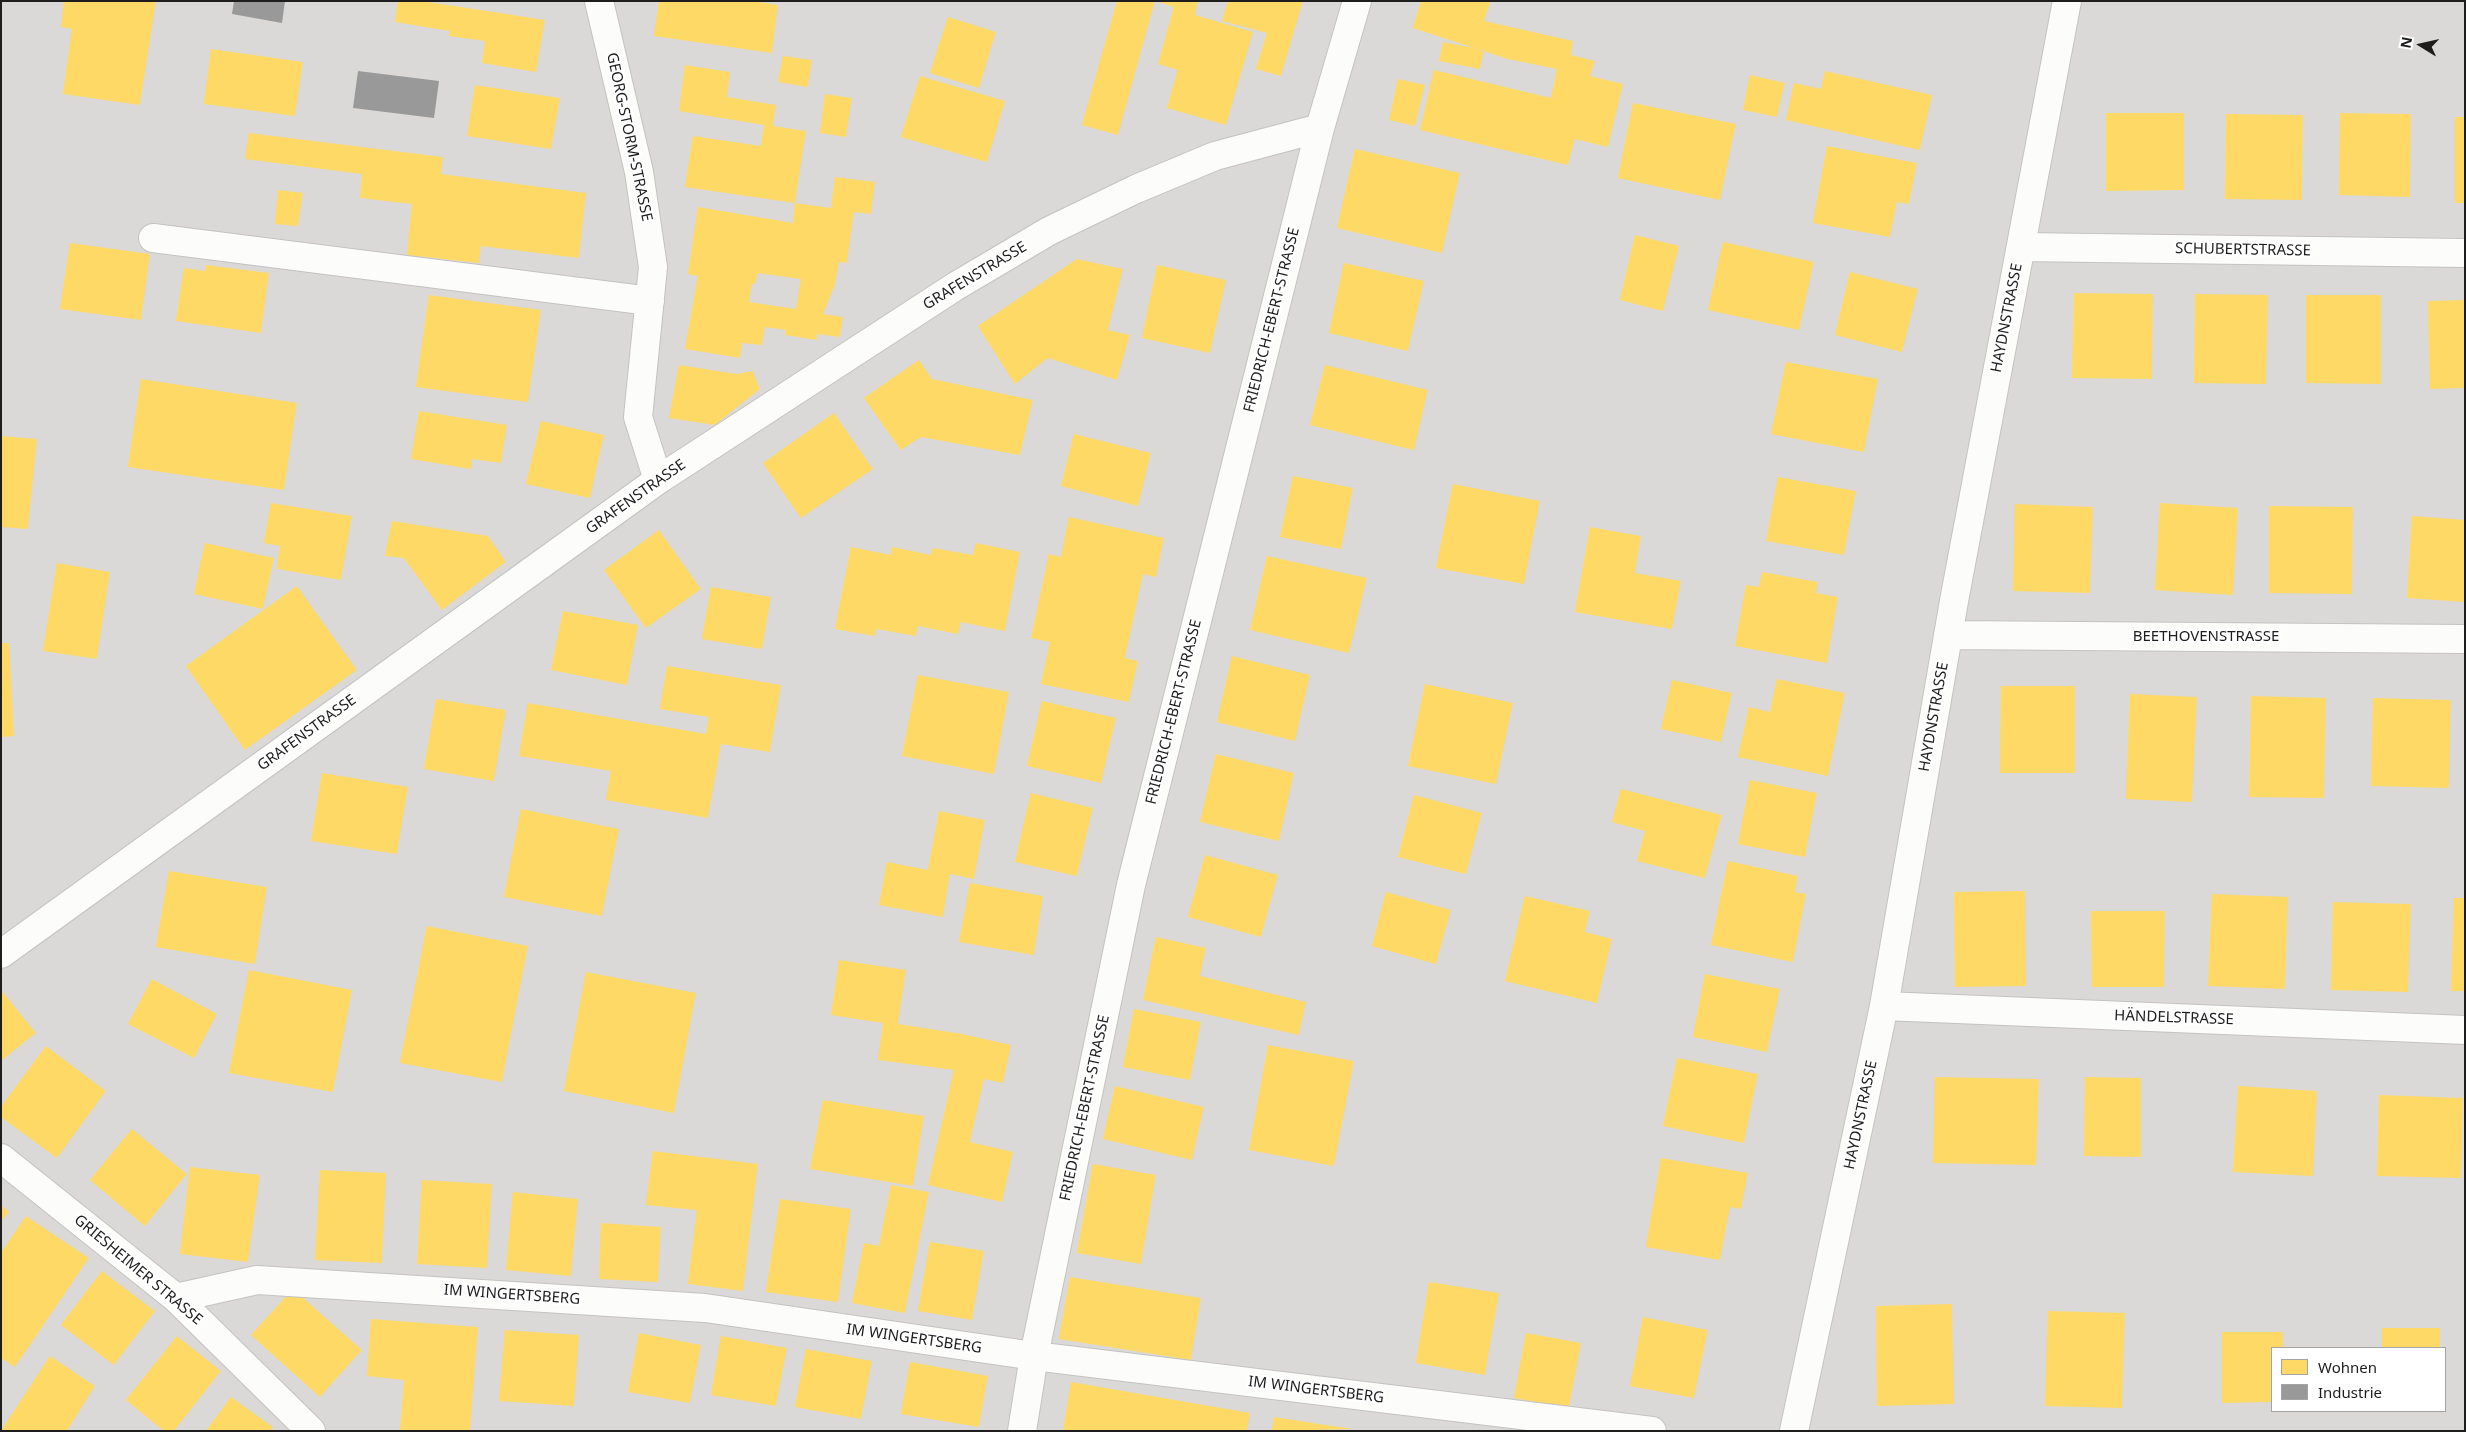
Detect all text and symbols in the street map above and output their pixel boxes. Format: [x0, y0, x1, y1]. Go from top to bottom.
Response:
north arrow [2396, 20, 2446, 70]
text: N [2395, 35, 2416, 50]
street label: GEORG-STORM-STRASSE [602, 51, 656, 223]
street label: FRIEDRICH-EBERT-STRASSE [1240, 226, 1304, 414]
street label: GRAFENSTRASSE [920, 238, 1030, 314]
street label: SCHUBERTSTRASSE [2175, 240, 2311, 260]
street label: HAYDNSTRASSE [1988, 262, 2026, 374]
street label: GRAFENSTRASSE [583, 456, 689, 538]
street label: FRIEDRICH-EBERT-STRASSE [1142, 618, 1206, 806]
street label: BEETHOVENSTRASSE [2133, 628, 2279, 646]
street label: HAYDNSTRASSE [1916, 661, 1952, 773]
street label: GRAFENSTRASSE [254, 691, 360, 775]
street label: HÄNDELSTRASSE [2114, 1007, 2234, 1029]
street label: FRIEDRICH-EBERT-STRASSE [1056, 1013, 1114, 1203]
street label: HAYDNSTRASSE [1841, 1059, 1881, 1171]
street label: GRIESHEIMER STRASSE [70, 1211, 206, 1329]
street label: IM WINGERTSBERG [443, 1281, 581, 1309]
street label: IM WINGERTSBERG [845, 1321, 983, 1357]
legend [2271, 1347, 2446, 1412]
text: Wohnen [2318, 1357, 2377, 1377]
street label: IM WINGERTSBERG [1247, 1373, 1385, 1407]
text: Industrie [2318, 1382, 2382, 1402]

